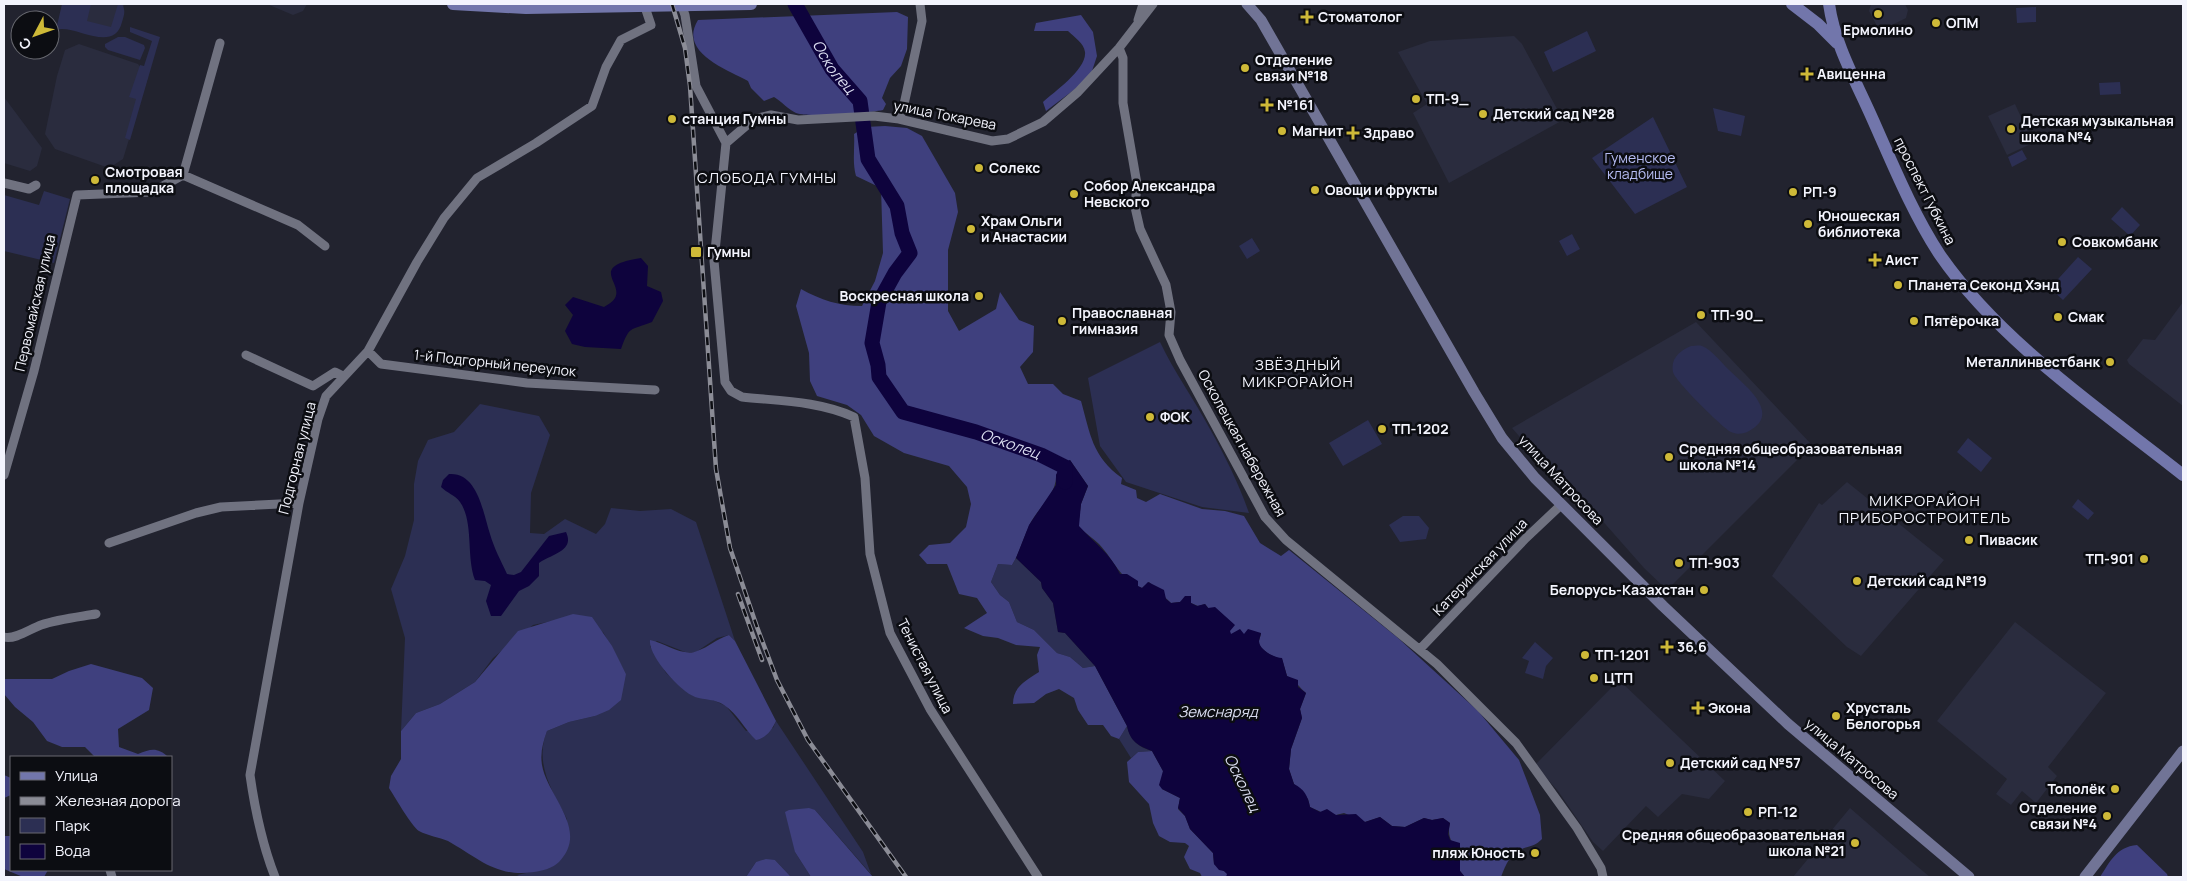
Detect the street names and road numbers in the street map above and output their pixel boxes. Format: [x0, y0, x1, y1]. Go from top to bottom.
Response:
street label: улица Токарева [892, 95, 998, 134]
street label: проспект Губкина [1890, 134, 1961, 248]
street label: Первомайская улица [10, 233, 60, 373]
street label: 1-й Подгорный переулок [413, 345, 578, 381]
street label: Осколецкая набережная [1194, 366, 1291, 520]
street label: Подгорная улица [273, 400, 320, 516]
street label: улица Матросова [1515, 431, 1608, 529]
street label: Катеринская улица [1428, 514, 1531, 619]
street label: Тенистая улица [893, 615, 958, 716]
street label: улица Матросова [1802, 714, 1903, 803]

